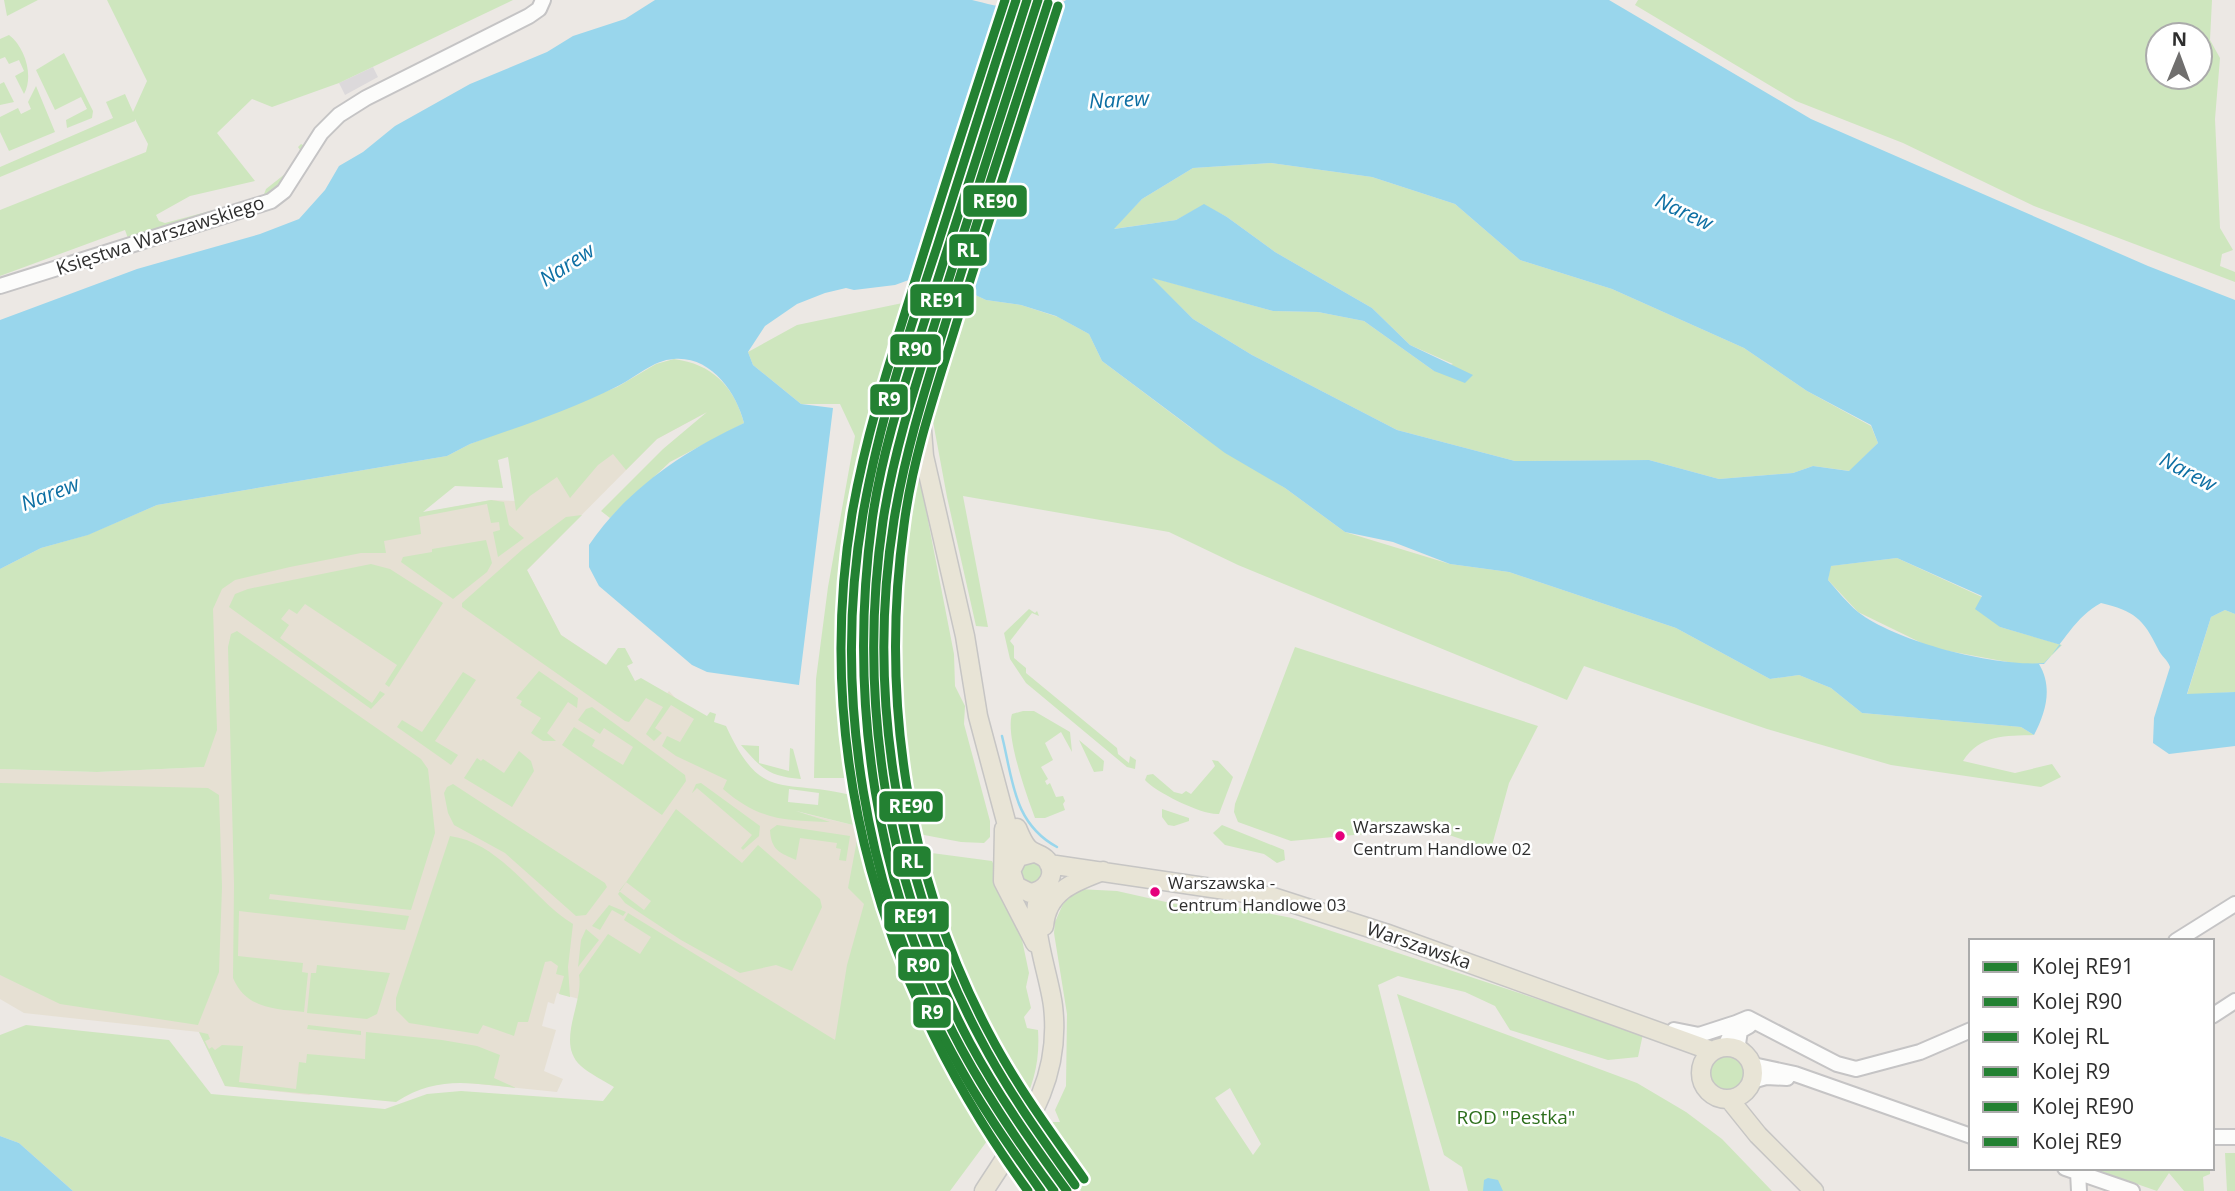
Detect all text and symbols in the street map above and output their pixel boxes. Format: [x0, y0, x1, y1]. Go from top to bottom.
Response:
north arrow [2144, 21, 2214, 91]
text: N [2171, 26, 2187, 52]
water label: Narew [1088, 83, 1151, 115]
line badge: RE90 [962, 184, 1028, 218]
water label: Narew [1651, 186, 1719, 237]
text: RE90 [973, 188, 1018, 214]
street label: Księstwa Warszawskiego [53, 189, 267, 281]
line badge: RL [948, 233, 988, 267]
water label: Narew [533, 235, 600, 292]
text: RL [956, 237, 980, 263]
line badge: RE91 [909, 283, 975, 317]
text: RE91 [920, 287, 964, 313]
line badge: R90 [889, 333, 942, 366]
text: R90 [898, 336, 932, 362]
line badge: R9 [869, 383, 909, 416]
text: R9 [877, 386, 901, 412]
water label: Narew [2155, 445, 2223, 498]
water label: Narew [16, 469, 84, 517]
line badge: RE90 [878, 790, 944, 823]
text: RE90 [889, 793, 934, 819]
place label: Warszawska - Centrum Handlowe 02 [1353, 815, 1531, 860]
marker: Warszawska - Centrum Handlowe 02 [1333, 829, 1347, 843]
line badge: RL [892, 845, 932, 878]
text: RL [900, 848, 924, 874]
place label: Warszawska - Centrum Handlowe 03 [1168, 871, 1346, 916]
marker: Warszawska - Centrum Handlowe 03 [1148, 885, 1162, 899]
line badge: RE91 [883, 900, 950, 933]
text: RE91 [894, 903, 938, 929]
street label: Warszawska [1363, 915, 1475, 975]
legend [1969, 939, 2214, 1170]
line badge: R90 [897, 948, 950, 982]
text: R90 [906, 952, 940, 978]
text: Kolej RE91 [2032, 952, 2134, 980]
text: Kolej R90 [2032, 987, 2122, 1015]
line badge: R9 [912, 996, 952, 1029]
text: R9 [920, 999, 944, 1025]
text: Kolej RL [2032, 1022, 2109, 1050]
text: Kolej R9 [2032, 1057, 2110, 1085]
text: Kolej RE90 [2032, 1092, 2134, 1120]
park label: ROD "Pestka" [1457, 1104, 1575, 1130]
text: Kolej RE9 [2032, 1127, 2122, 1155]

